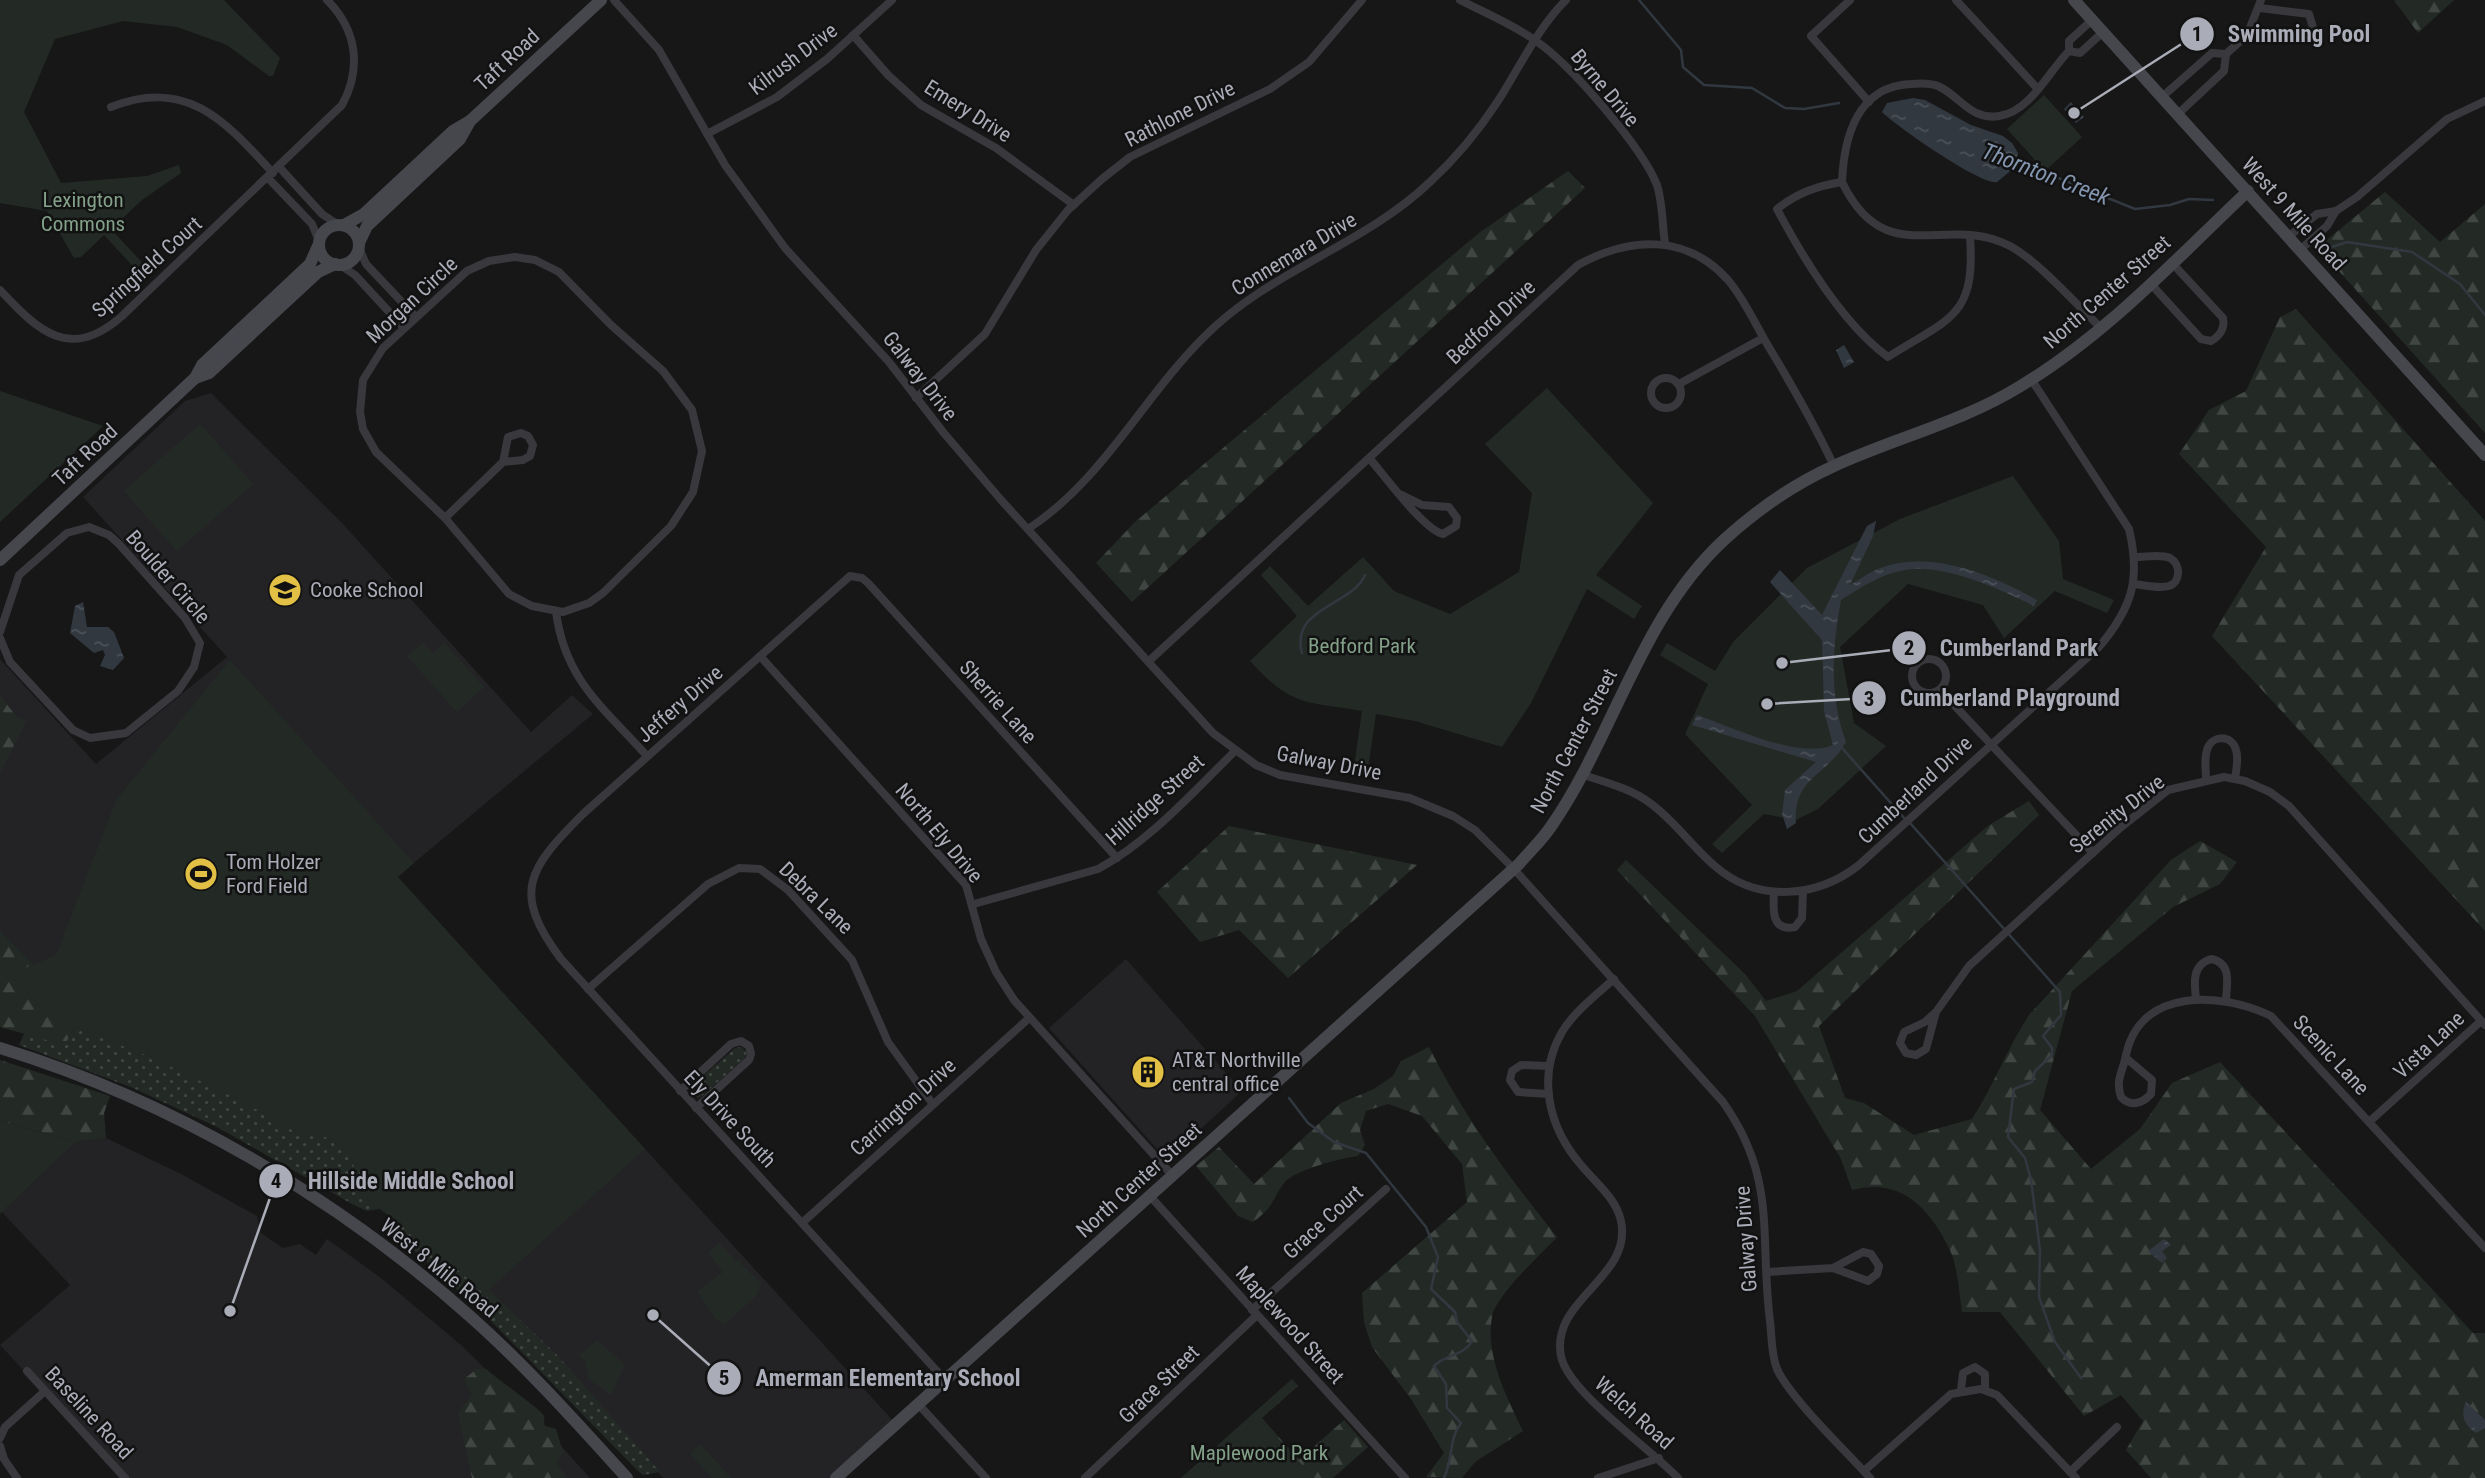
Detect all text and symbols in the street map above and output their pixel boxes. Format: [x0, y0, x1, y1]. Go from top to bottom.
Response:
callout: Swimming Pool [2179, 12, 2385, 56]
street label: Kilrush Drive [744, 18, 842, 100]
text: Swimming Pool [2228, 21, 2370, 48]
text: 1 [2192, 22, 2202, 46]
street label: Taft Road [470, 24, 544, 96]
street label: Byrne Drive [1566, 45, 1644, 132]
street label: Emery Drive [920, 75, 1016, 147]
street label: Rathlone Drive [1121, 76, 1239, 152]
water label: Thornton Creek [1978, 138, 2115, 212]
street label: West 9 Mile Road [2237, 153, 2351, 275]
park label: Lexington Commons [41, 188, 125, 236]
street label: Connemara Drive [1227, 207, 1361, 301]
street label: Springfield Court [87, 212, 207, 322]
street label: North Center Street [2039, 230, 2175, 354]
street label: Morgan Circle [362, 252, 462, 348]
street label: Bedford Drive [1442, 275, 1540, 369]
street label: Galway Drive [878, 327, 962, 425]
street label: Taft Road [48, 419, 122, 491]
street label: Boulder Circle [121, 525, 215, 629]
school or university icon: Cooke School [266, 571, 304, 609]
place label: Cooke School [310, 578, 424, 602]
callout: Cumberland Park [1891, 626, 2113, 670]
park label: Bedford Park [1308, 634, 1416, 658]
text: Cumberland Park [1940, 635, 2099, 662]
text: 2 [1904, 636, 1914, 660]
street label: Sherrie Lane [955, 656, 1042, 748]
street label: Jeffery Drive [633, 660, 728, 747]
street label: North Center Street [1526, 665, 1622, 817]
callout: Cumberland Playground [1851, 676, 2134, 720]
text: Cumberland Playground [1900, 685, 2120, 712]
text: 3 [1864, 687, 1874, 711]
street label: Cumberland Drive [1853, 731, 1977, 849]
street label: Galway Drive [1275, 741, 1384, 785]
street label: Hillridge Street [1101, 750, 1209, 850]
street label: Serenity Drive [2065, 770, 2169, 858]
street label: North Ely Drive [890, 778, 988, 888]
place label: Tom Holzer Ford Field [226, 850, 321, 898]
sports icon: Tom Holzer Ford Field [182, 855, 220, 893]
street label: Debra Lane [774, 857, 858, 939]
street label: Vista Lane [2389, 1006, 2469, 1084]
street label: Scenic Lane [2288, 1010, 2374, 1100]
place label: AT&T Northville central office [1172, 1048, 1301, 1096]
street label: Carrington Drive [845, 1053, 961, 1161]
building icon: AT&T Northville central office [1129, 1053, 1167, 1091]
street label: Ely Drive South [679, 1066, 781, 1172]
street label: North Center Street [1072, 1118, 1206, 1242]
callout: Hillside Middle School [258, 1159, 528, 1203]
text: Hillside Middle School [308, 1168, 514, 1195]
text: 4 [271, 1169, 281, 1193]
street label: Grace Court [1278, 1180, 1368, 1264]
street label: Galway Drive [1730, 1185, 1762, 1293]
street label: West 8 Mile Road [376, 1213, 502, 1323]
street label: Maplewood Street [1231, 1261, 1349, 1389]
street label: Grace Street [1114, 1340, 1204, 1428]
callout: Amerman Elementary School [706, 1356, 1034, 1400]
street label: Baseline Road [40, 1362, 138, 1464]
text: Amerman Elementary School [755, 1365, 1021, 1392]
text: 5 [719, 1366, 729, 1390]
street label: Welch Road [1590, 1372, 1678, 1454]
park label: Maplewood Park [1190, 1441, 1329, 1465]

